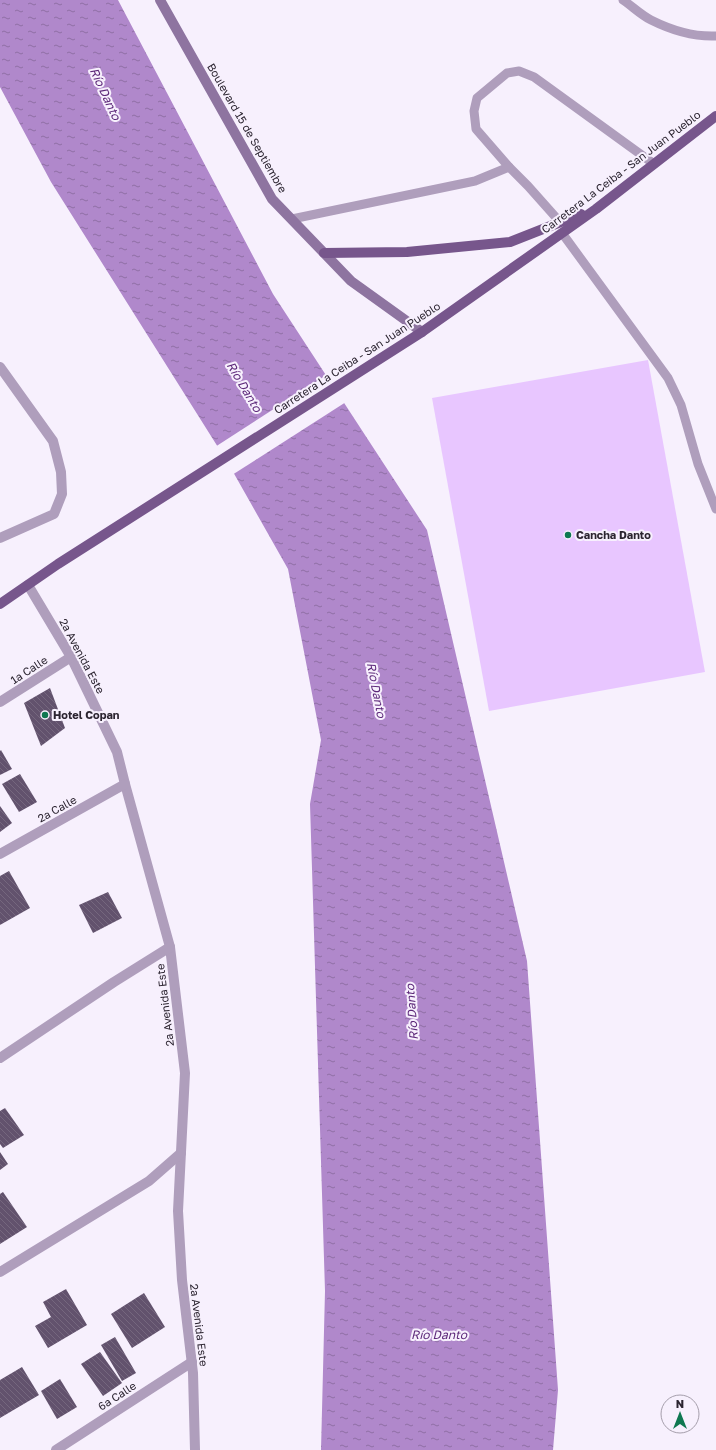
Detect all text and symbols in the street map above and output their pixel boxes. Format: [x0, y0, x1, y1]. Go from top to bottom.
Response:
street label: Boulevard 15 de Septiembre [205, 61, 290, 195]
water label: Río Danto [87, 65, 124, 123]
street label: Carretera La Ceiba - San Juan Pueblo [539, 107, 703, 236]
street label: Carretera La Ceiba - San Juan Pueblo [271, 299, 443, 416]
water label: Río Danto [224, 359, 266, 415]
place label: Cancha Danto [576, 528, 651, 541]
marker: Cancha Danto [563, 530, 573, 540]
street label: 2a Avenida Este [57, 616, 108, 696]
street label: 1a Calle [8, 653, 50, 686]
water label: Río Danto [364, 661, 389, 720]
place label: Hotel Copan [53, 708, 120, 721]
marker: Hotel Copan [40, 710, 50, 720]
street label: 2a Calle [35, 793, 78, 825]
street label: 2a Avenida Este [153, 963, 176, 1047]
water label: Río Danto [402, 983, 421, 1041]
street label: 2a Avenida Este [188, 1283, 211, 1367]
water label: Río Danto [411, 1327, 468, 1342]
street label: 6a Calle [95, 1379, 138, 1413]
north arrow [660, 1394, 700, 1434]
text: N [676, 1397, 684, 1410]

